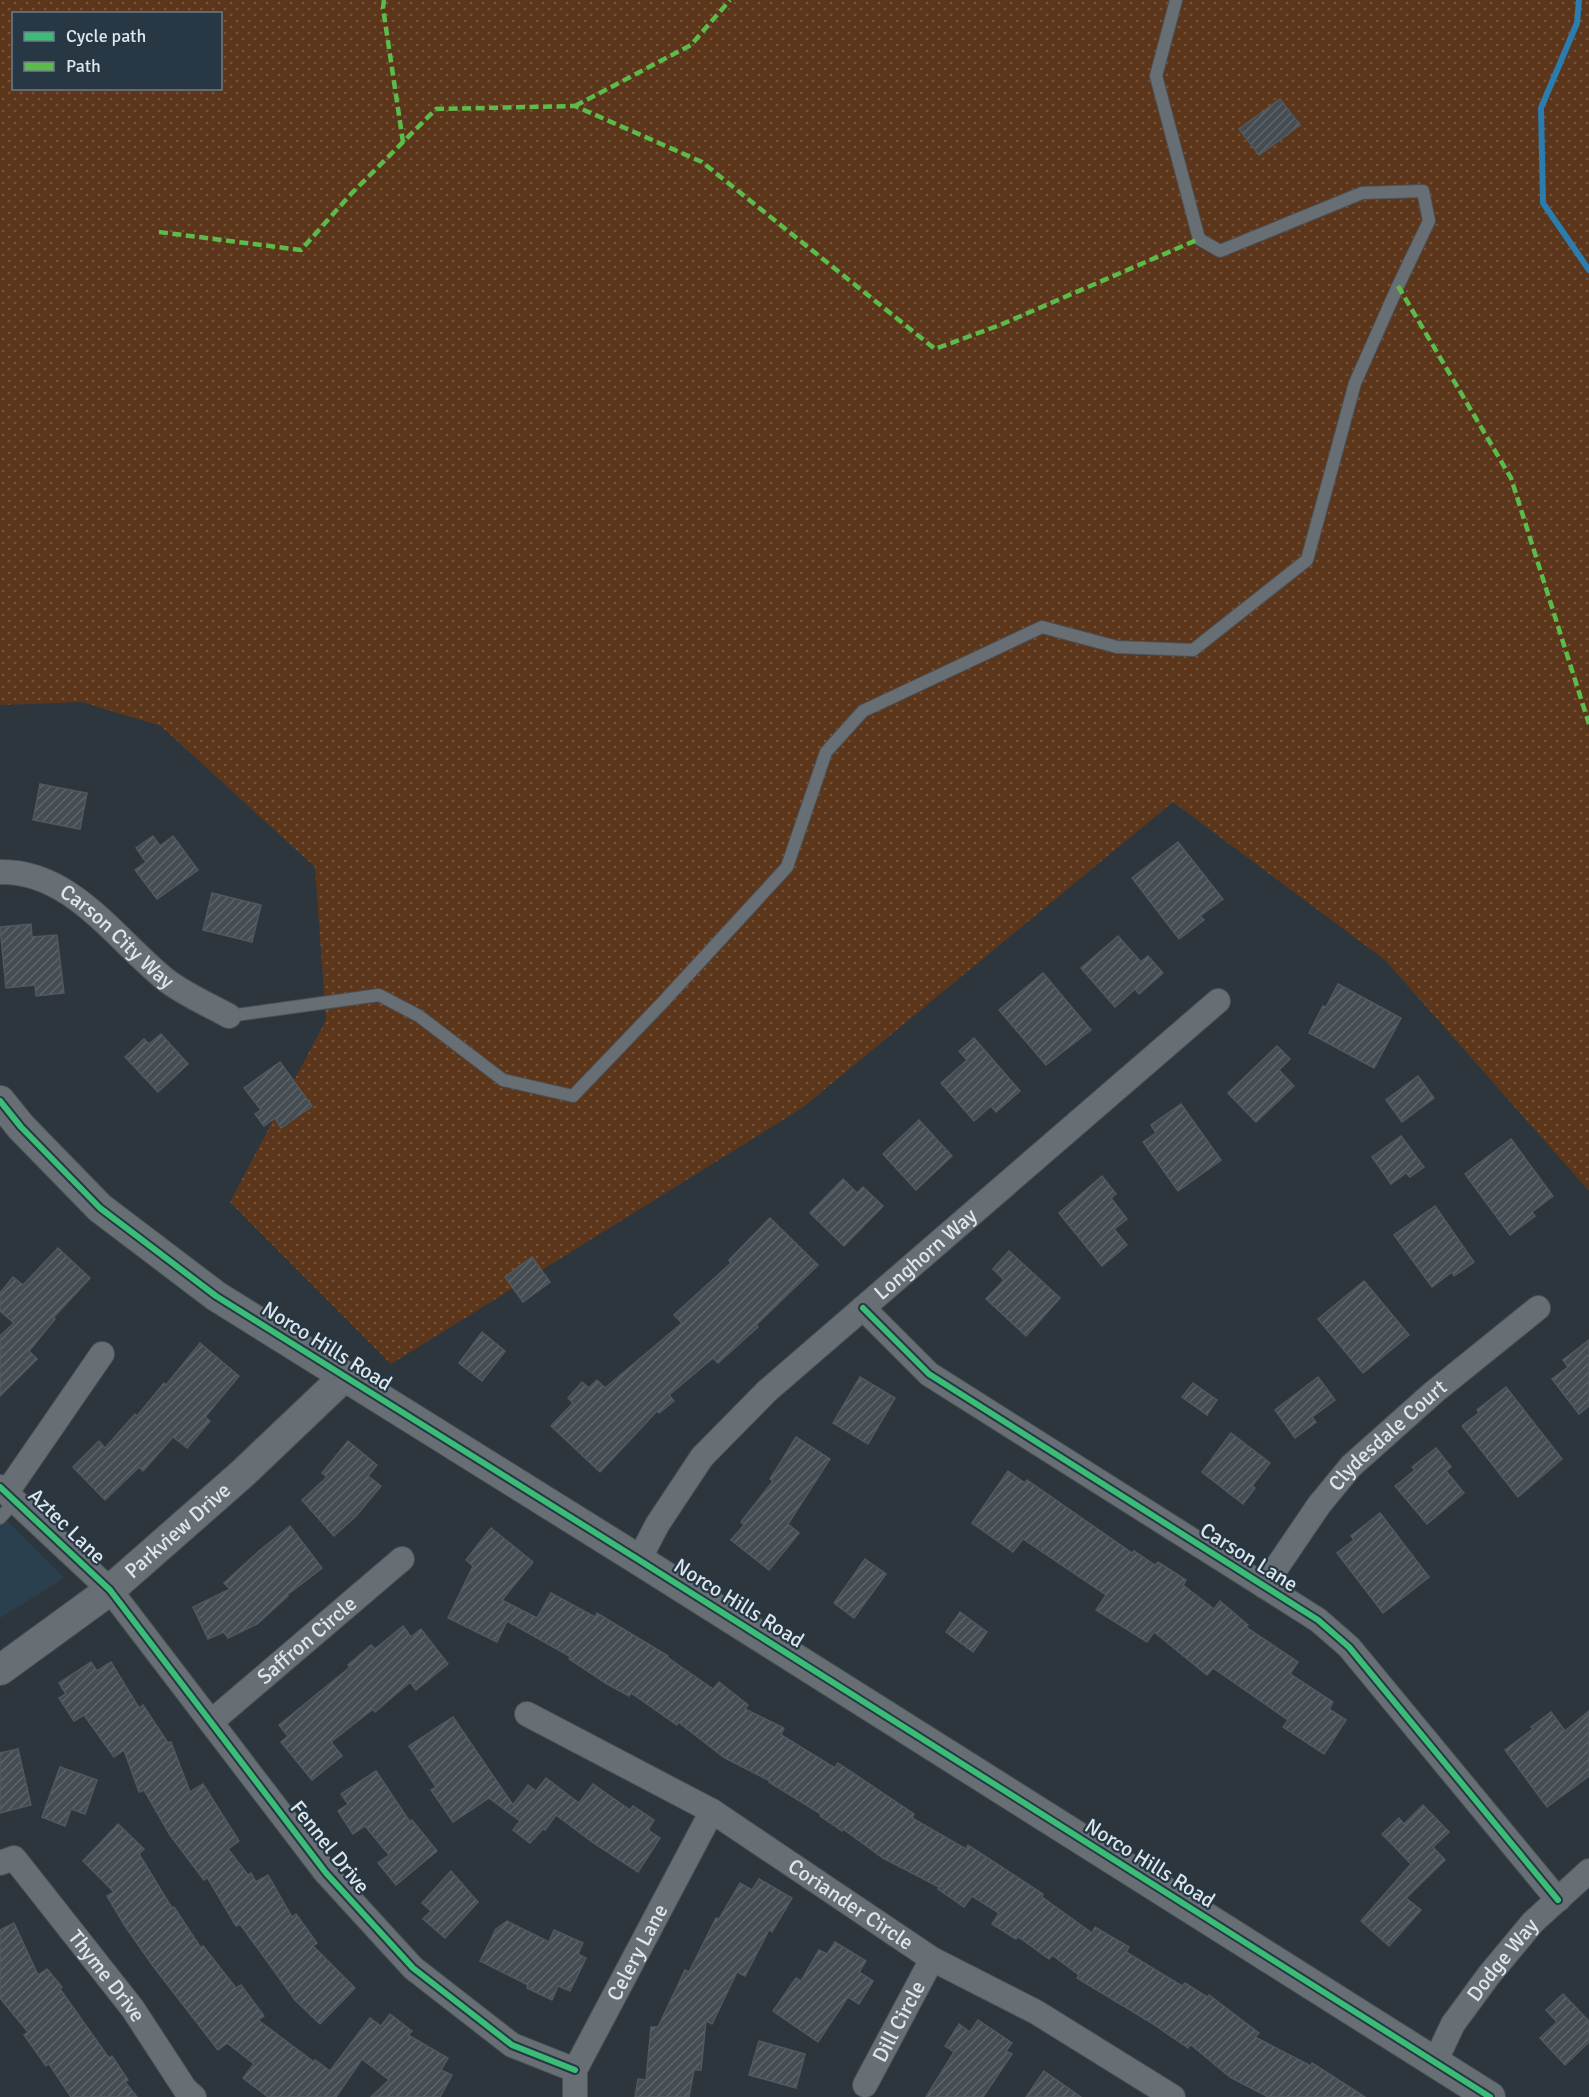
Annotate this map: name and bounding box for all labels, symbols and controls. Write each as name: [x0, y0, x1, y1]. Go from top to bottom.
legend: [12, 12, 222, 90]
text: Cycle path: [66, 25, 146, 47]
text: Path: [66, 55, 101, 77]
street label: Carson City Way: [55, 879, 179, 995]
street label: Longhorn Way: [869, 1202, 982, 1305]
street label: Norco Hills Road: [257, 1296, 397, 1396]
street label: Clydesdale Court: [1323, 1374, 1452, 1496]
street label: Parkview Drive: [119, 1477, 236, 1584]
street label: Aztec Lane: [23, 1483, 111, 1569]
street label: Carson Lane: [1195, 1517, 1303, 1597]
street label: Norco Hills Road: [669, 1553, 809, 1653]
street label: Saffron Circle: [252, 1591, 362, 1690]
street label: Fennel Drive: [285, 1795, 375, 1899]
street label: Norco Hills Road: [1080, 1813, 1220, 1913]
street label: Coriander Circle: [783, 1853, 918, 1956]
street label: Celery Lane: [601, 1900, 673, 2005]
street label: Dodge Way: [1461, 1913, 1544, 2006]
street label: Thyme Drive: [63, 1925, 151, 2027]
street label: Dill Circle: [867, 1976, 931, 2066]

